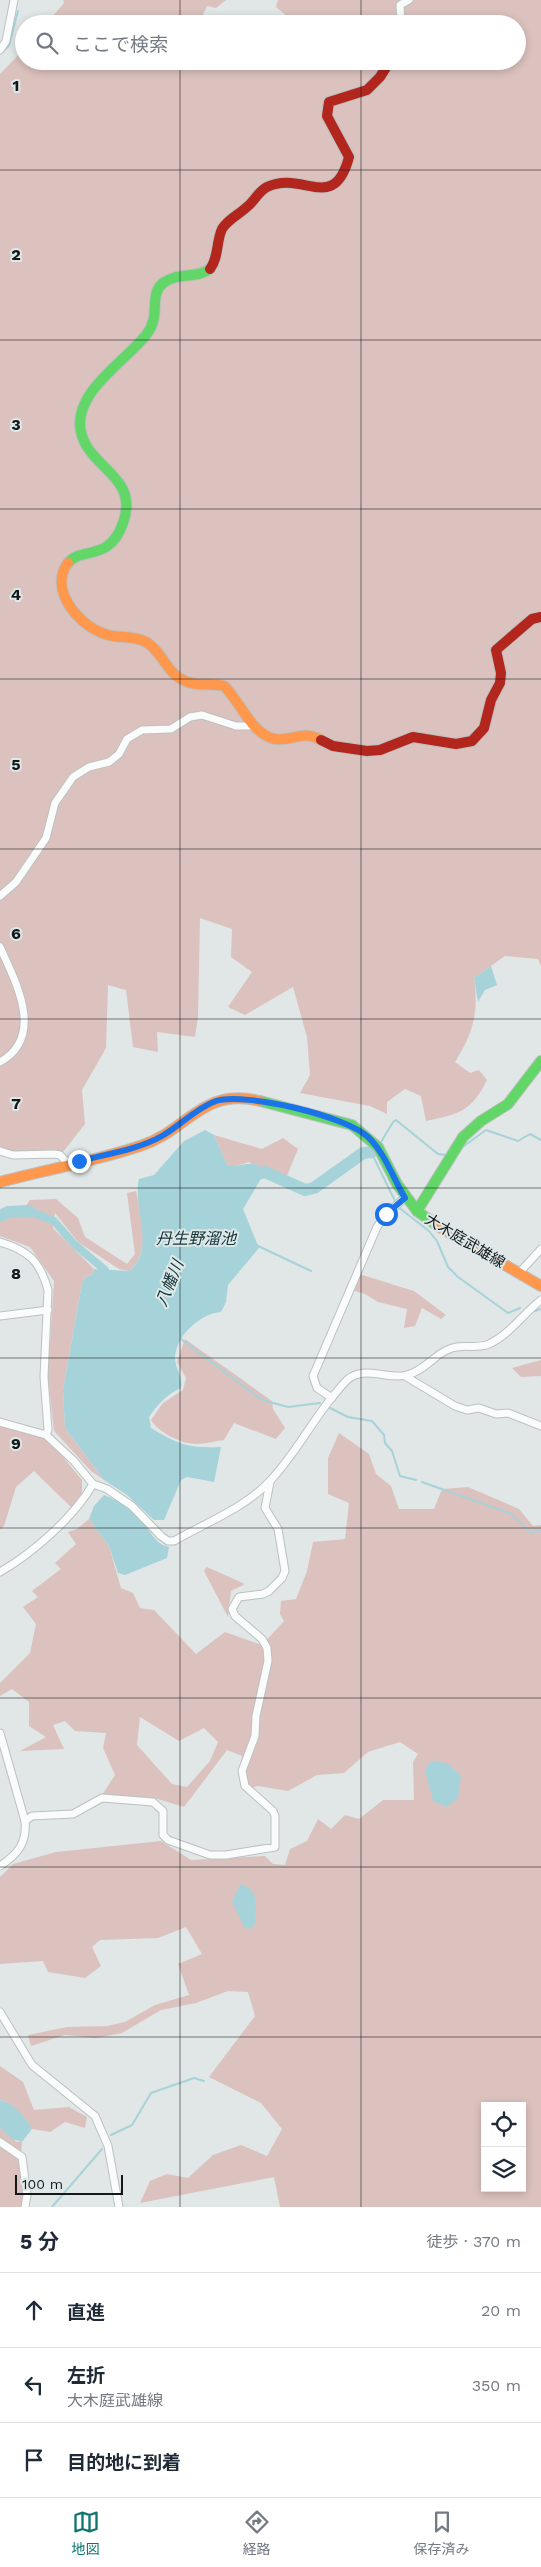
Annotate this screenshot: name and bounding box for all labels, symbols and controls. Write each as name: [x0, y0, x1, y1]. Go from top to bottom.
search box: [15, 15, 526, 70]
icon: search: [33, 29, 61, 57]
text: ここで検索: [73, 33, 168, 56]
text: 1: [13, 76, 19, 95]
text: 2: [11, 245, 21, 264]
text: 3: [11, 415, 21, 434]
text: 4: [11, 585, 21, 604]
text: 5: [11, 755, 21, 774]
text: 6: [11, 924, 21, 943]
text: 7: [11, 1094, 21, 1113]
route end: [68, 1150, 91, 1173]
route start: [375, 1203, 398, 1226]
street label: 大木庭武雄線: [422, 1210, 508, 1272]
water label: 丹生野溜池: [156, 1229, 238, 1248]
water label: 八幡川: [152, 1256, 188, 1309]
text: 8: [11, 1264, 21, 1283]
text: 9: [11, 1434, 21, 1453]
map controls: [481, 2102, 526, 2192]
button: locate: [481, 2102, 526, 2147]
button: layers: [481, 2147, 526, 2192]
scale bar: [15, 2172, 122, 2195]
text: 100 m: [22, 2176, 63, 2192]
text: 5 分: [20, 2229, 59, 2254]
text: 徒歩 · 370 m: [426, 2232, 521, 2251]
icon: ahead: [20, 2296, 48, 2324]
text: 直進: [67, 2301, 105, 2324]
text: 20 m: [481, 2301, 521, 2320]
text: 左折: [67, 2364, 105, 2387]
icon: left: [20, 2371, 48, 2399]
text: 350 m: [472, 2376, 521, 2395]
text: 大木庭武雄線: [67, 2391, 163, 2410]
icon: arrive: [20, 2446, 48, 2474]
text: 目的地に到着: [67, 2451, 181, 2474]
tab: 地図: [72, 2508, 100, 2558]
tab: 経路: [243, 2508, 271, 2558]
tab: 保存済み: [414, 2508, 470, 2558]

